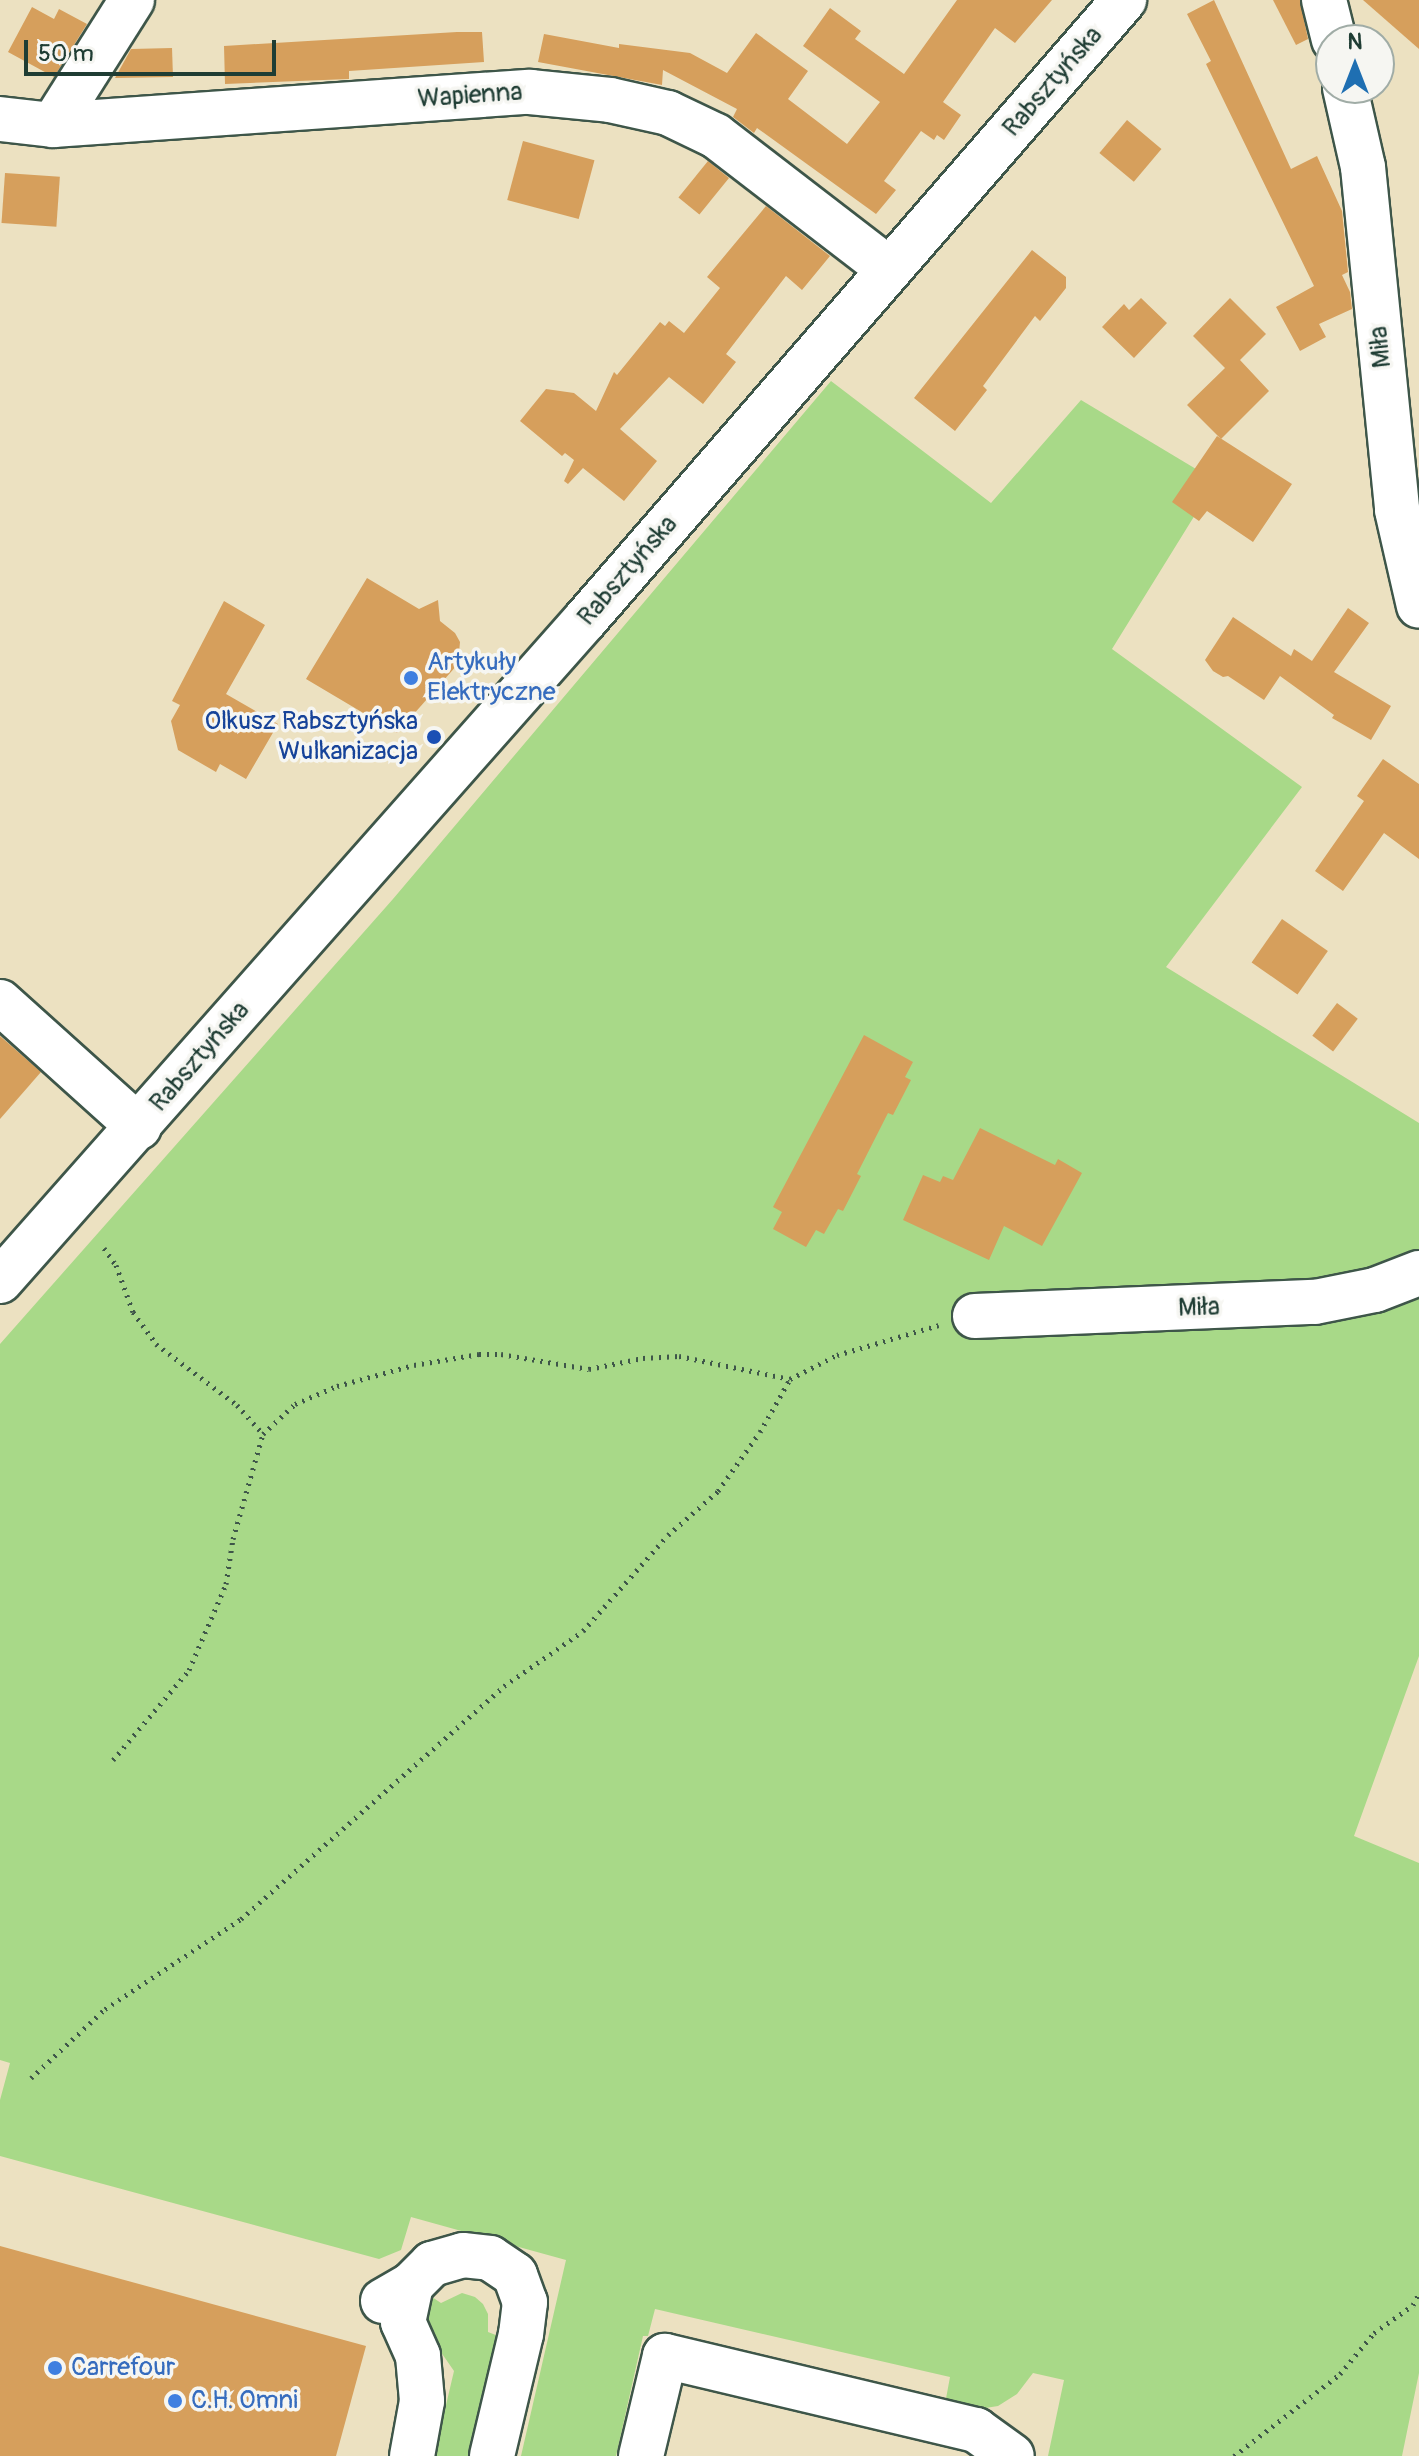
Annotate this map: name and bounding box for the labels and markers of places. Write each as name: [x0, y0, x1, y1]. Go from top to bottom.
place label: Artykuły Elektryczne: [427, 647, 556, 708]
marker: Artykuły Elektryczne: [402, 669, 420, 687]
place label: Olkusz Rabsztyńska Wulkanizacja: [204, 706, 418, 768]
marker: Olkusz Rabsztyńska Wulkanizacja: [425, 728, 443, 746]
place label: Carrefour: [71, 2352, 175, 2384]
marker: Carrefour: [46, 2359, 64, 2377]
place label: C.H. Omni: [191, 2385, 298, 2417]
marker: C.H. Omni: [166, 2392, 184, 2410]

